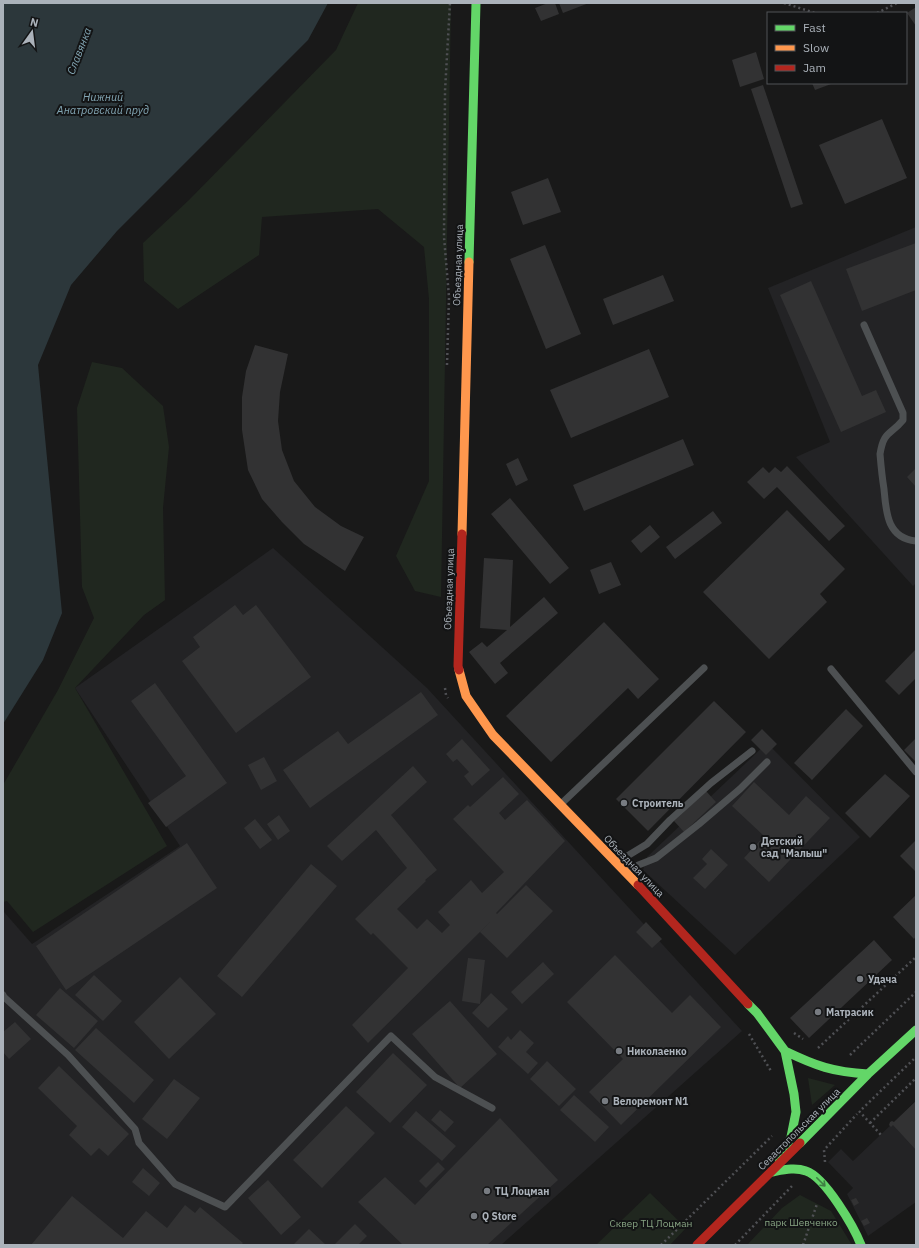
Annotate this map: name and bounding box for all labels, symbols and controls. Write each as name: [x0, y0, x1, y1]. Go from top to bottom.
north arrow: [12, 12, 52, 52]
legend: [767, 12, 907, 84]
text: N: [29, 15, 40, 30]
text: Fast: [803, 20, 826, 35]
water label: Славянка: [64, 26, 94, 76]
text: Slow: [803, 40, 829, 55]
text: Jam: [803, 60, 826, 75]
water label: Нижний Анатровский пруд: [56, 90, 149, 117]
street label: Объездная улица: [450, 223, 466, 306]
street label: Объездная улица: [441, 547, 457, 630]
place label: Строитель: [632, 797, 684, 810]
marker: Строитель: [619, 798, 629, 808]
street label: Объездная улица: [601, 832, 667, 900]
place label: Детский сад "Малыш": [761, 835, 827, 860]
marker: Детский сад "Малыш": [748, 842, 758, 852]
place label: Удача: [868, 973, 897, 986]
marker: Удача: [855, 974, 865, 984]
place label: Матрасик: [826, 1006, 874, 1019]
marker: Матрасик: [813, 1007, 823, 1017]
place label: Николаенко: [627, 1045, 687, 1058]
marker: Николаенко: [614, 1046, 624, 1056]
street label: Севастопольская улица: [755, 1085, 843, 1173]
place label: Велоремонт N1: [613, 1095, 688, 1108]
marker: Велоремонт N1: [600, 1096, 610, 1106]
one-way arrow: [816, 1177, 826, 1187]
place label: ТЦ Лоцман: [495, 1185, 549, 1198]
marker: ТЦ Лоцман: [482, 1186, 492, 1196]
place label: Q Store: [482, 1210, 517, 1223]
marker: Q Store: [469, 1211, 479, 1221]
park label: парк Шевченко: [765, 1216, 838, 1229]
park label: Сквер ТЦ Лоцман: [610, 1217, 693, 1230]

